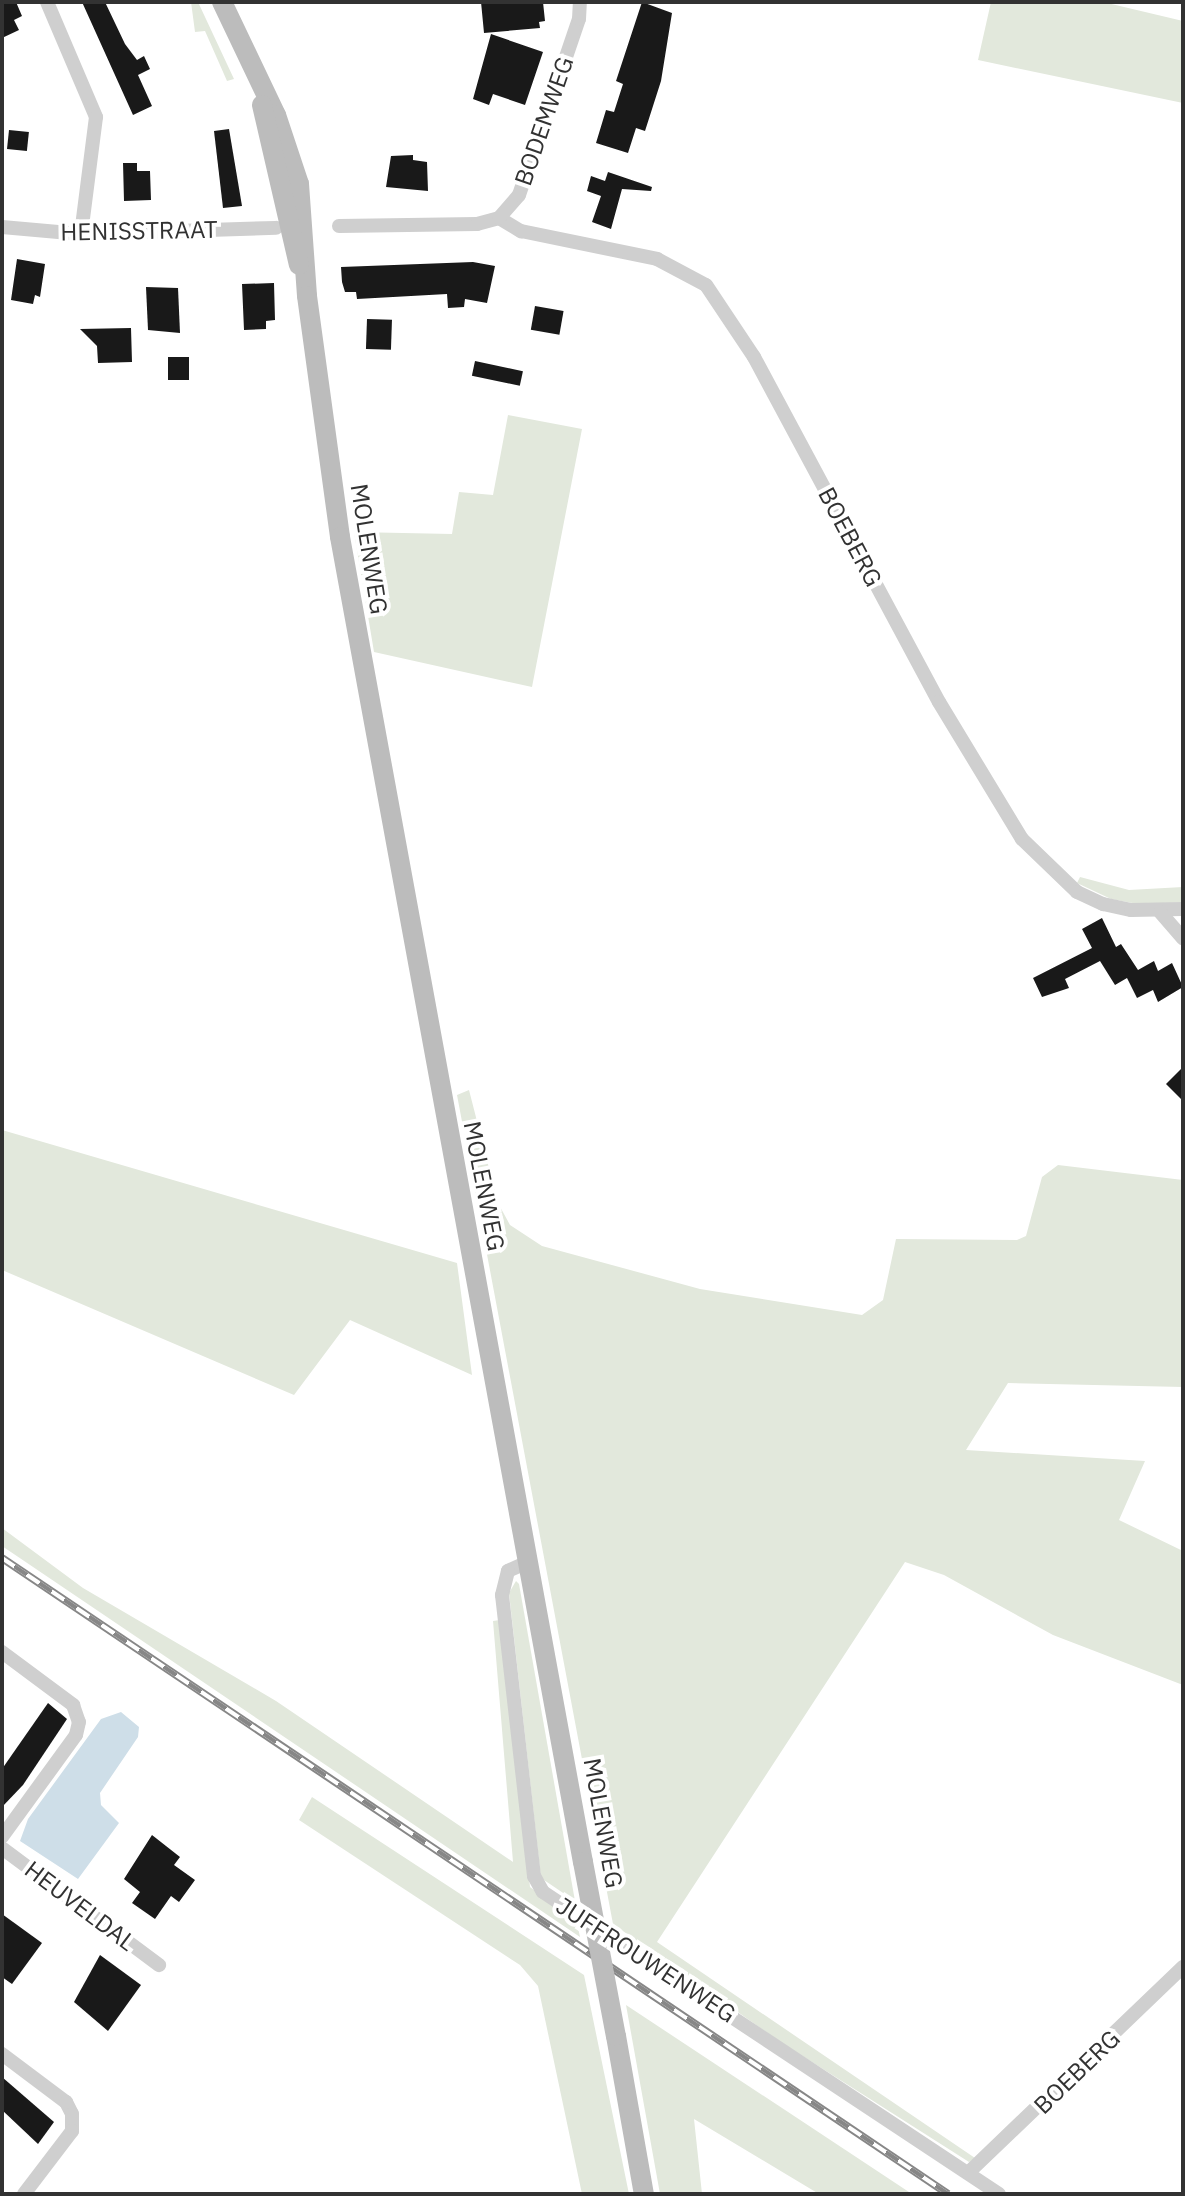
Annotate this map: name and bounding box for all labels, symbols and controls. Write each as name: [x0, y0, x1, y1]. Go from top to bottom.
street label: BODEMWEG: [509, 53, 579, 189]
street label: HENISSTRAAT: [60, 215, 218, 247]
street label: MOLENWEG: [344, 482, 394, 616]
street label: BOEBERG: [812, 483, 888, 591]
street label: MOLENWEG: [457, 1119, 511, 1253]
street label: MOLENWEG: [577, 1756, 629, 1890]
street label: HEUVELDAL: [19, 1855, 141, 1957]
street label: JUFFROUWENWEG: [551, 1891, 741, 2029]
street label: BOEBERG: [1028, 2024, 1126, 2120]

